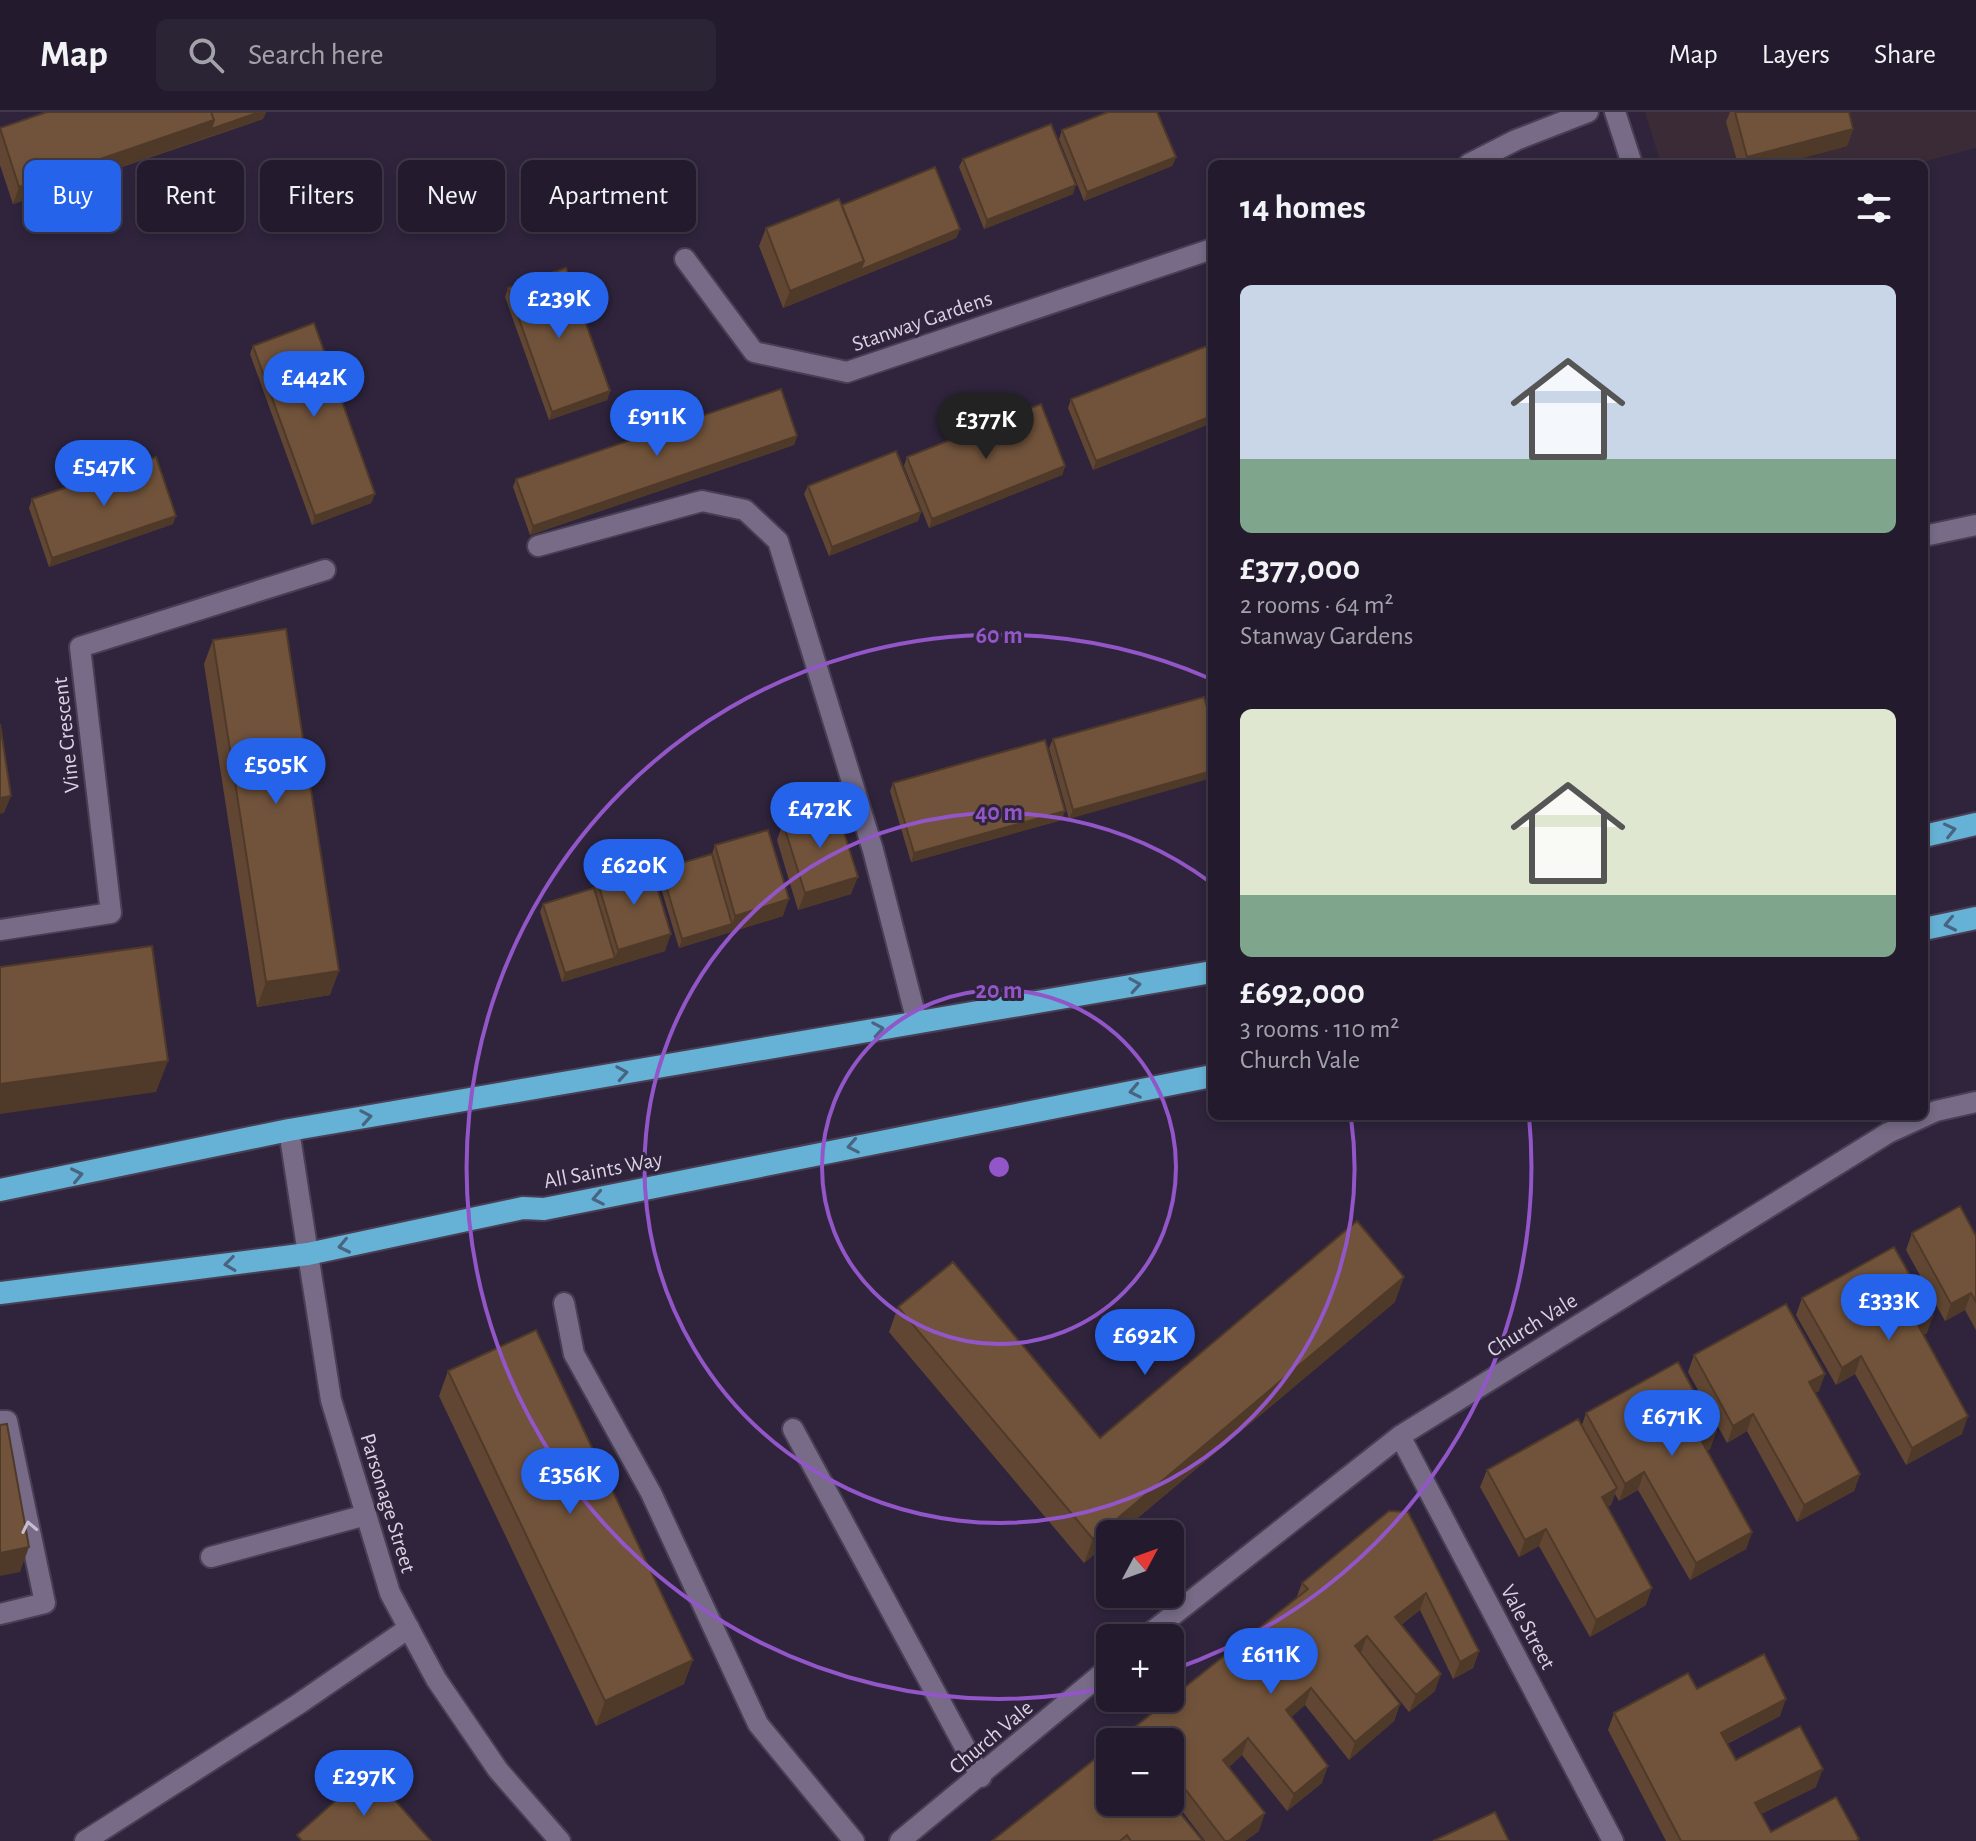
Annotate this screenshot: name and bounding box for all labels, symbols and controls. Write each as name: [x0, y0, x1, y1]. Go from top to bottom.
search box: [156, 19, 716, 91]
icon: search: [184, 33, 228, 77]
text: Map: [40, 36, 108, 74]
text: Search here: [248, 40, 384, 70]
text: Map: [1669, 41, 1718, 69]
text: Layers: [1762, 41, 1830, 69]
text: Share: [1874, 41, 1936, 69]
chip: Buy: [24, 160, 121, 232]
chip: Rent: [137, 160, 244, 232]
chip: Filters: [260, 160, 382, 232]
chip: New: [398, 160, 505, 232]
chip: Apartment: [521, 160, 696, 232]
icon: filters: [1852, 186, 1896, 230]
text: 14 homes: [1240, 191, 1366, 225]
pin: £239K: [503, 272, 615, 340]
text: £239K: [528, 285, 590, 311]
street label: Stanway Gardens: [849, 287, 995, 355]
icon: home: [1496, 337, 1640, 481]
pin: £442K: [258, 351, 370, 419]
text: £442K: [281, 364, 347, 390]
pin: £911K: [601, 390, 713, 458]
pin: £377K: [930, 393, 1042, 461]
text: £911K: [628, 403, 686, 429]
text: £377K: [956, 406, 1016, 432]
pin: £547K: [48, 440, 160, 508]
text: £547K: [73, 453, 135, 479]
text: £377,000: [1240, 552, 1360, 586]
text: 2 rooms · 64 m²: [1240, 592, 1394, 618]
text: Stanway Gardens: [1240, 623, 1413, 649]
text: 60 m: [975, 624, 1023, 648]
street label: Vine Crescent: [49, 676, 83, 794]
pin: £505K: [220, 738, 332, 806]
text: £505K: [245, 751, 307, 777]
icon: home: [1496, 761, 1640, 905]
pin: £472K: [764, 782, 876, 850]
text: £472K: [788, 795, 852, 821]
text: 40 m: [975, 801, 1023, 825]
one-way arrow: [1943, 822, 1956, 839]
pin: £620K: [578, 839, 690, 907]
text: £620K: [601, 852, 667, 878]
one-way arrow: [1944, 915, 1957, 932]
text: £692,000: [1240, 976, 1365, 1010]
one-way arrow: [1128, 977, 1141, 994]
text: 20 m: [976, 979, 1022, 1003]
text: 3 rooms · 110 m²: [1240, 1016, 1399, 1042]
one-way arrow: [872, 1021, 885, 1038]
text: Church Vale: [1240, 1047, 1360, 1073]
one-way arrow: [615, 1065, 629, 1082]
one-way arrow: [1129, 1082, 1143, 1099]
one-way arrow: [359, 1110, 373, 1127]
one-way arrow: [847, 1137, 860, 1154]
street label: All Saints Way: [542, 1148, 665, 1192]
centre of rings: [985, 1153, 1013, 1181]
one-way arrow: [69, 1167, 83, 1184]
one-way arrow: [592, 1188, 605, 1205]
one-way arrow: [337, 1237, 351, 1254]
one-way arrow: [223, 1255, 237, 1272]
pin: £333K: [1833, 1274, 1945, 1342]
text: £333K: [1859, 1287, 1919, 1313]
street label: Church Vale: [1483, 1289, 1581, 1361]
pin: £692K: [1089, 1309, 1201, 1377]
text: £692K: [1113, 1322, 1177, 1348]
pin: £671K: [1616, 1390, 1728, 1458]
text: £671K: [1642, 1403, 1702, 1429]
street label: Parsonage Street: [356, 1431, 420, 1575]
pin: £356K: [514, 1448, 626, 1516]
text: £356K: [539, 1461, 601, 1487]
one-way arrow: [21, 1520, 38, 1534]
north arrow: [1096, 1520, 1184, 1608]
map controls: [1096, 1520, 1184, 1816]
street label: Vale Street: [1497, 1581, 1559, 1673]
button: +: [1096, 1624, 1184, 1712]
pin: £611K: [1215, 1628, 1327, 1696]
text: £611K: [1242, 1641, 1300, 1667]
street label: Church Vale: [945, 1696, 1037, 1778]
button: −: [1096, 1728, 1184, 1816]
pin: £297K: [308, 1750, 420, 1818]
text: £297K: [333, 1763, 395, 1789]

